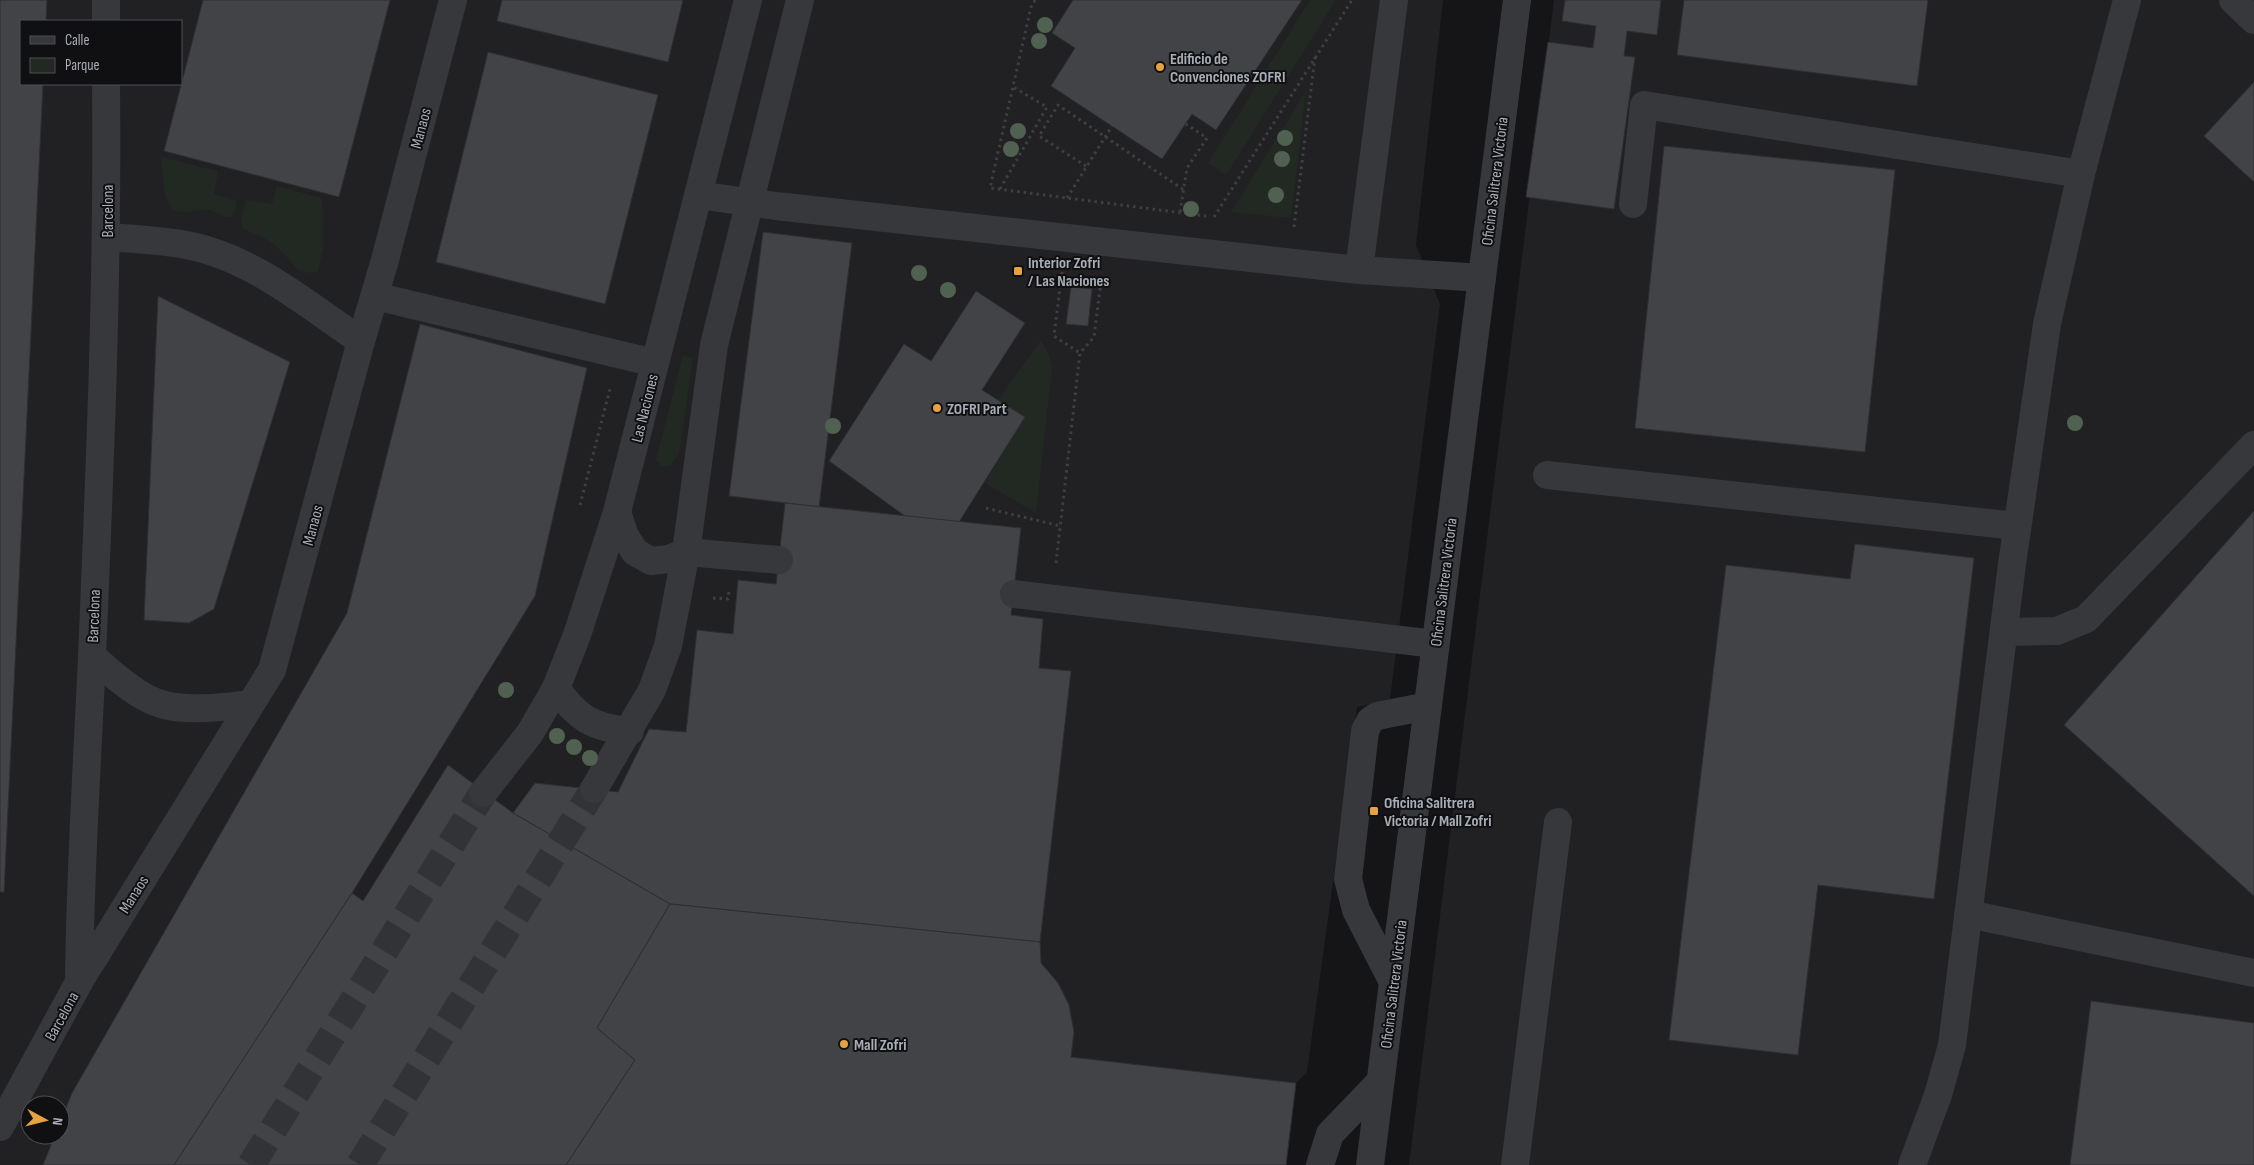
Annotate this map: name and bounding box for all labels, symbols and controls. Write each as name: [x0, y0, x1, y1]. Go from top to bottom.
legend: [20, 20, 182, 85]
text: Calle: [65, 31, 89, 50]
place label: Edificio de Convenciones ZOFRI: [1170, 50, 1286, 87]
text: Parque: [65, 56, 100, 75]
marker: Edificio de Convenciones ZOFRI: [1154, 61, 1166, 73]
street label: Manaos: [407, 106, 436, 151]
street label: Oficina Salitrera Victoria: [1478, 116, 1513, 247]
street label: Barcelona: [99, 184, 118, 238]
place label: Interior Zofri / Las Naciones: [1028, 254, 1109, 291]
marker: Interior Zofri / Las Naciones: [1012, 265, 1024, 277]
street label: Las Naciones: [628, 372, 663, 444]
place label: ZOFRI Part: [947, 400, 1007, 419]
marker: ZOFRI Part: [931, 402, 943, 414]
street label: Manaos: [299, 503, 328, 548]
street label: Oficina Salitrera Victoria: [1427, 517, 1462, 648]
street label: Barcelona: [84, 589, 105, 643]
place label: Oficina Salitrera Victoria / Mall Zofri: [1384, 794, 1492, 831]
marker: Oficina Salitrera Victoria / Mall Zofri: [1368, 805, 1380, 817]
street label: Manaos: [115, 872, 153, 917]
street label: Oficina Salitrera Victoria: [1377, 919, 1412, 1050]
street label: Barcelona: [41, 989, 83, 1045]
place label: Mall Zofri: [854, 1036, 907, 1055]
marker: Mall Zofri: [838, 1038, 850, 1050]
north arrow: [20, 1095, 70, 1145]
text: N: [49, 1117, 66, 1126]

